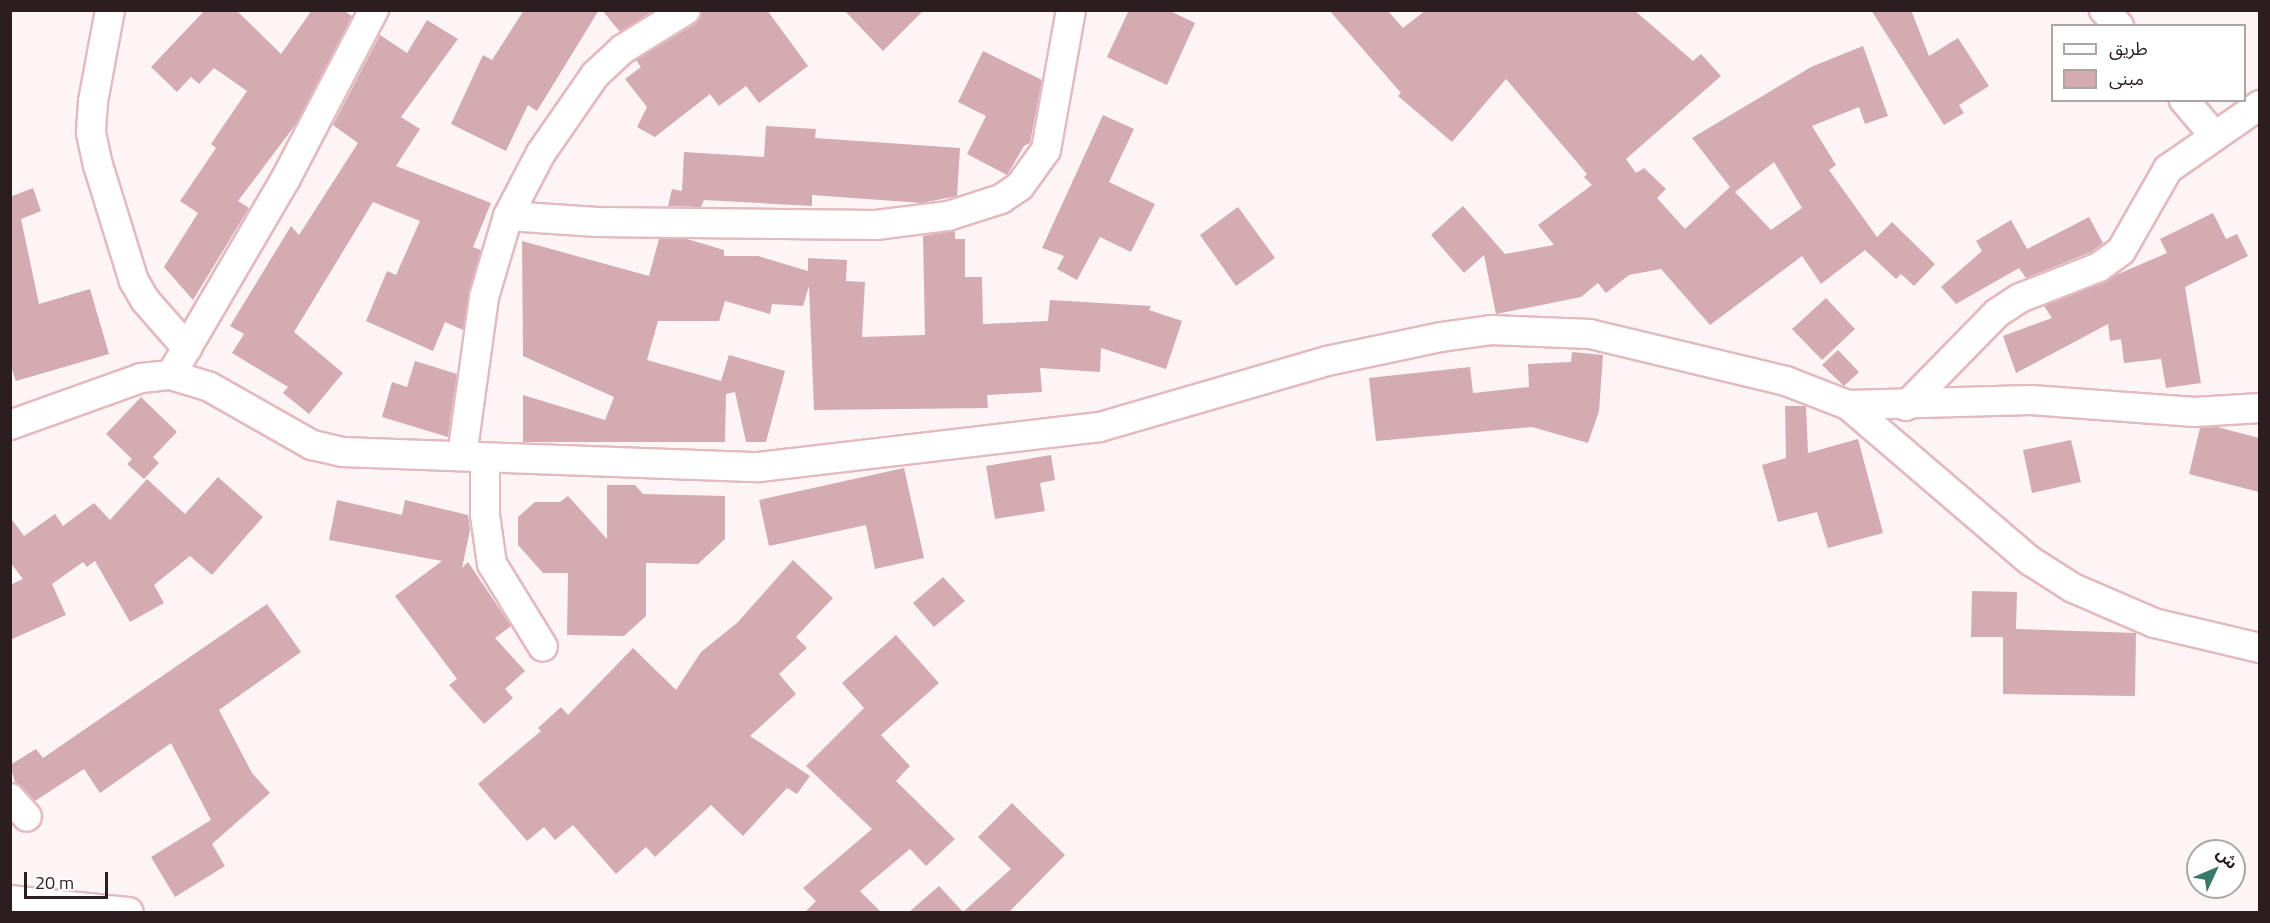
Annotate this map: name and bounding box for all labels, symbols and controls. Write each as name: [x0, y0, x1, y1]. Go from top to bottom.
legend: [2051, 24, 2246, 102]
text: طريق: [2109, 35, 2148, 62]
text: مبنى: [2109, 65, 2144, 92]
north arrow: [2186, 839, 2246, 899]
text: ش: [2211, 842, 2244, 874]
scale bar: [27, 860, 111, 898]
text: 20 m: [35, 869, 74, 896]

